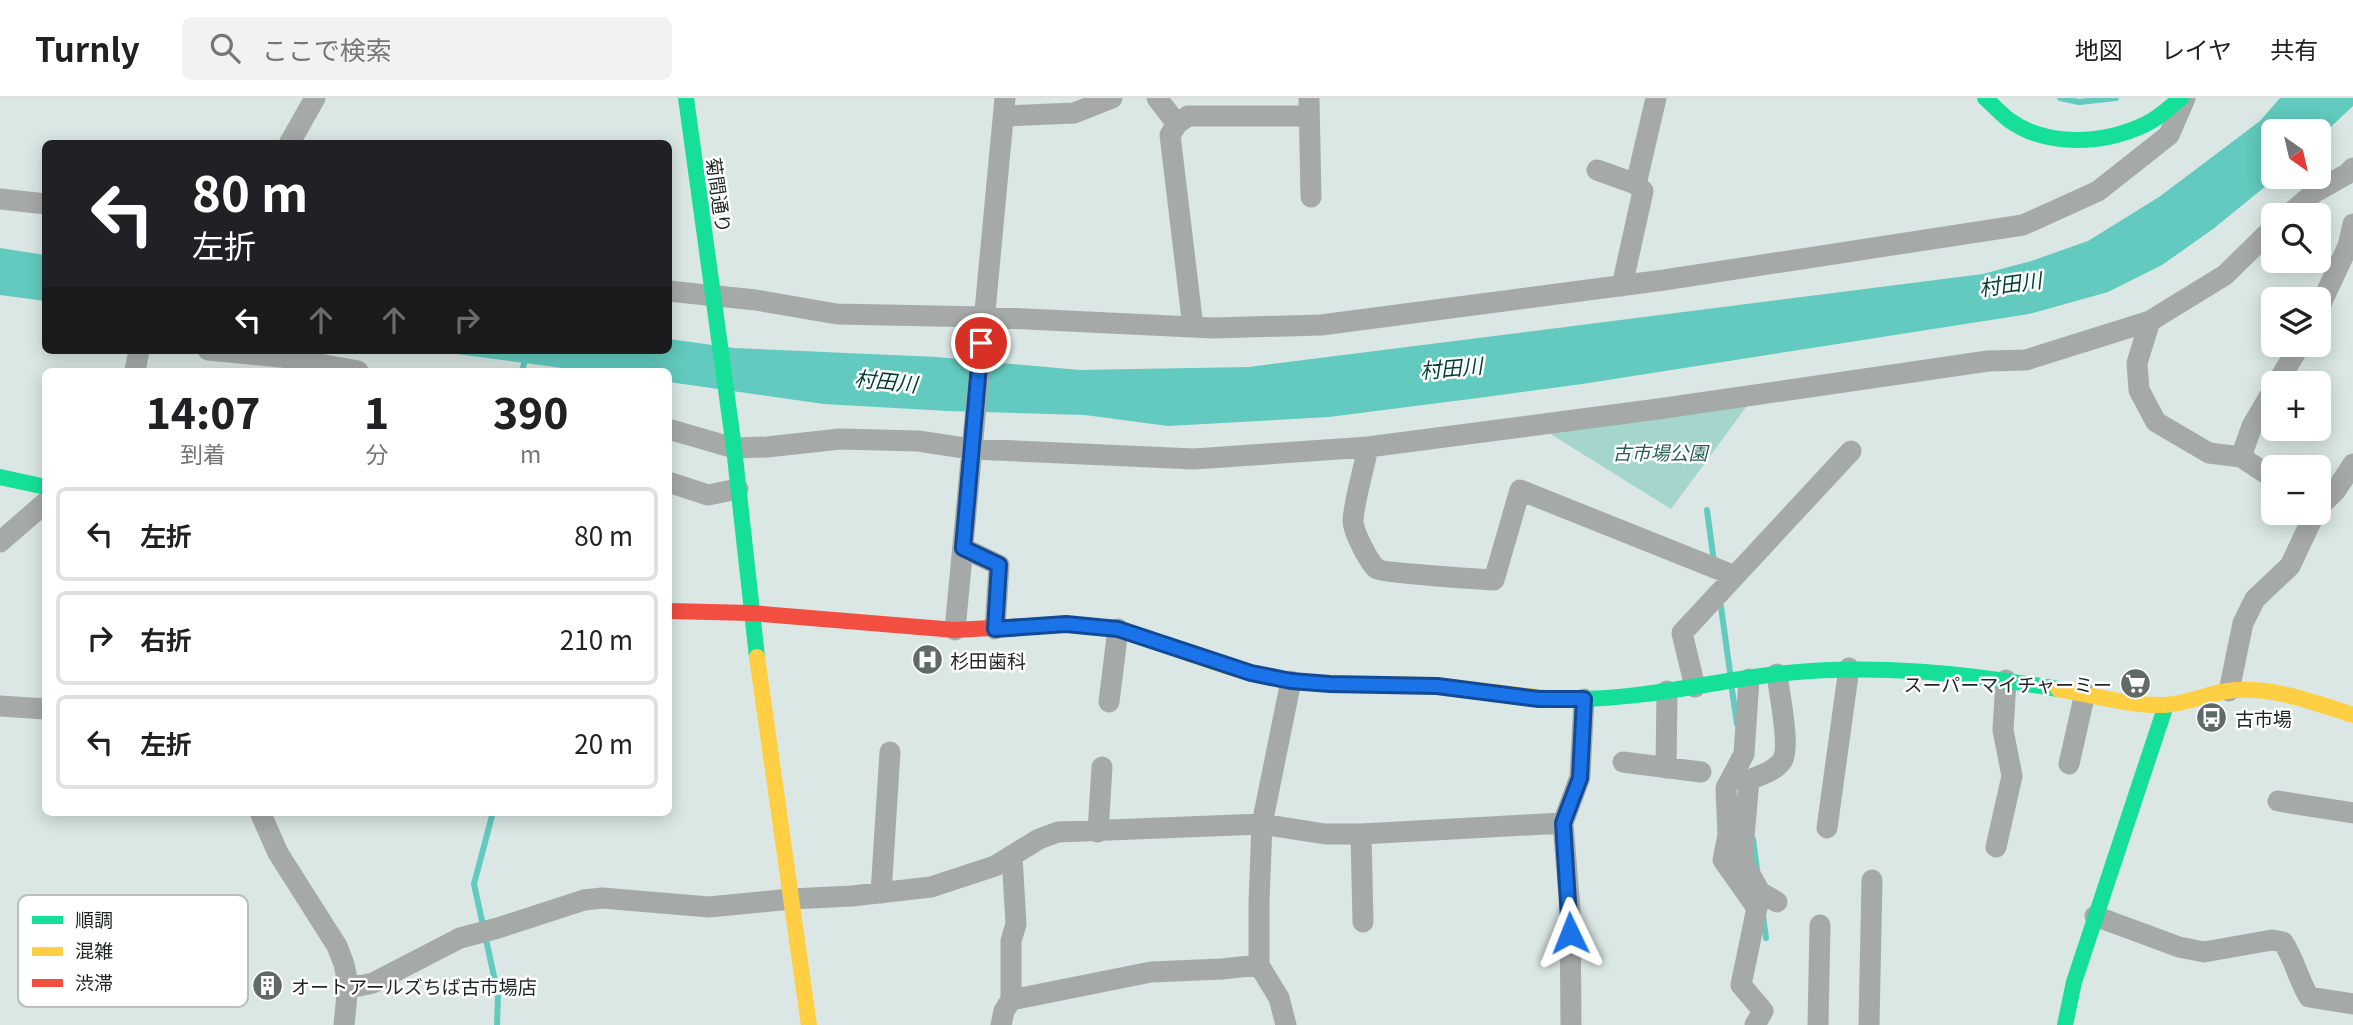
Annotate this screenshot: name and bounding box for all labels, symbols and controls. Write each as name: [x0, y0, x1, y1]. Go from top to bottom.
search box: [182, 17, 672, 80]
text: Turnly: [35, 24, 140, 72]
icon: search: [206, 29, 244, 67]
text: ここで検索: [262, 30, 392, 67]
text: 地図: [2075, 31, 2123, 66]
text: レイヤ: [2161, 31, 2232, 66]
text: 共有: [2270, 31, 2318, 66]
north arrow: [2261, 119, 2331, 189]
map controls: [2261, 119, 2331, 525]
text: 80 m: [192, 155, 308, 226]
street label: 菊間通り: [701, 155, 739, 235]
icon: left: [77, 168, 168, 259]
button: search: [2261, 203, 2331, 273]
text: 左折: [192, 221, 256, 267]
water label: 村田川: [1977, 263, 2045, 302]
button: layers: [2261, 287, 2331, 357]
icon: left: [229, 301, 267, 339]
icon: ahead: [302, 301, 340, 339]
icon: ahead: [375, 301, 413, 339]
icon: right: [448, 301, 486, 339]
pin: [951, 313, 1011, 373]
icon: arrive: [962, 324, 1000, 362]
water label: 村田川: [1418, 349, 1486, 385]
water label: 村田川: [853, 362, 921, 398]
button: +: [2261, 371, 2331, 441]
text: 14:07: [146, 380, 260, 441]
text: 1: [364, 380, 389, 441]
text: 390: [493, 380, 568, 441]
text: 到着: [180, 436, 226, 470]
text: 分: [365, 436, 388, 470]
text: m: [520, 436, 541, 470]
park label: 古市場公園: [1612, 438, 1710, 465]
button: −: [2261, 455, 2331, 525]
icon: left: [81, 515, 119, 553]
text: 左折: [140, 516, 192, 553]
text: 80 m: [574, 516, 633, 553]
icon: right: [81, 619, 119, 657]
text: 右折: [140, 620, 192, 657]
text: 210 m: [560, 620, 633, 657]
hospital icon: 杉田歯科: [910, 642, 944, 676]
place label: 杉田歯科: [950, 646, 1026, 673]
supermarket icon: スーパーマイチャーミー: [2118, 666, 2152, 700]
place label: スーパーマイチャーミー: [1903, 670, 2112, 697]
bus stop icon: 古市場: [2195, 700, 2229, 734]
place label: 古市場: [2235, 704, 2292, 731]
icon: left: [81, 723, 119, 761]
text: 左折: [140, 724, 192, 761]
text: 20 m: [574, 724, 633, 761]
legend: [18, 895, 248, 1007]
position arrow: [1533, 896, 1607, 970]
text: 順調: [75, 905, 113, 932]
text: 混雑: [75, 936, 113, 963]
text: 渋滞: [75, 968, 113, 995]
building icon: オートアールズちば古市場店: [251, 968, 285, 1002]
place label: オートアールズちば古市場店: [291, 972, 537, 999]

